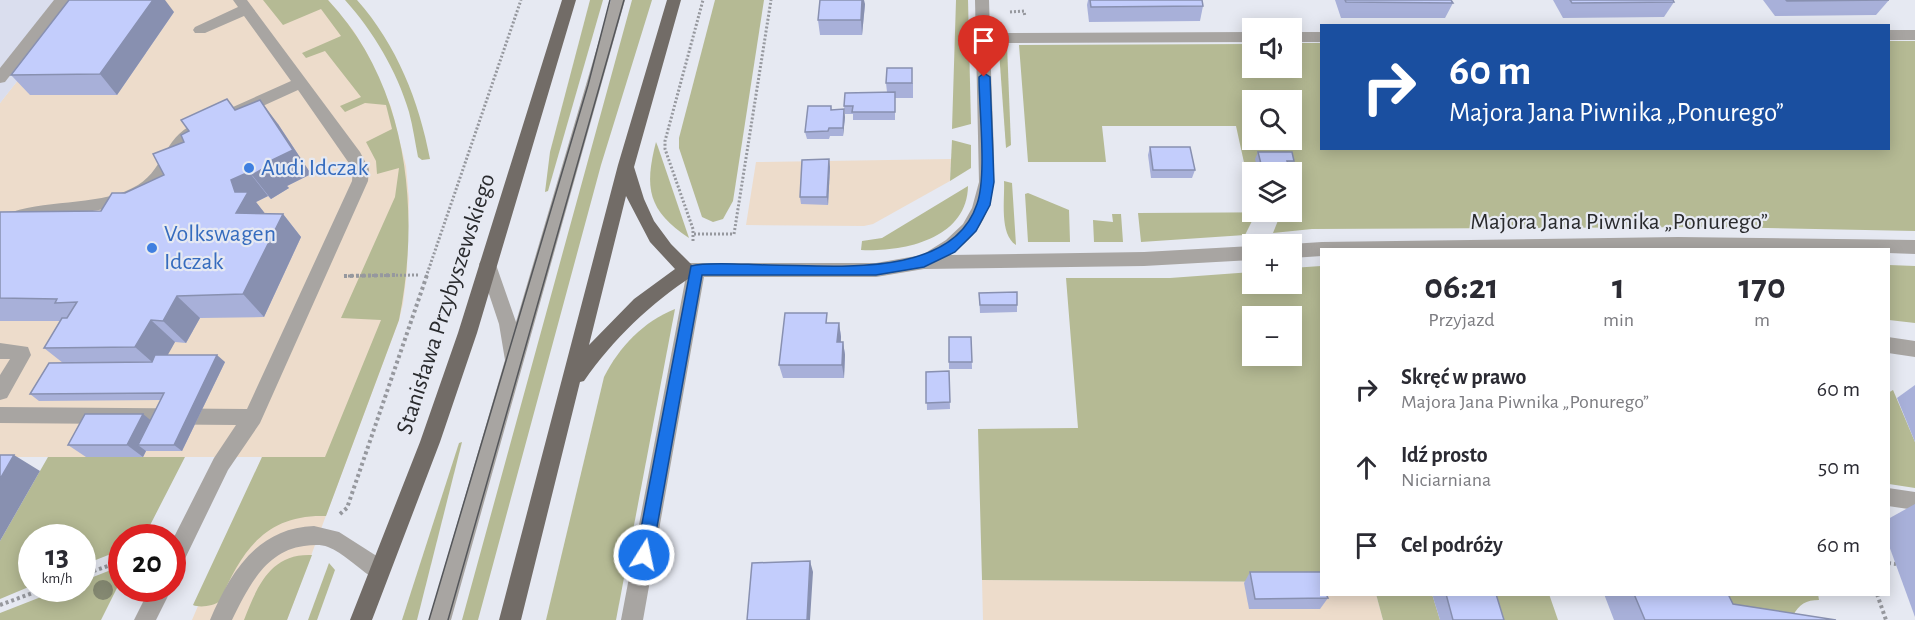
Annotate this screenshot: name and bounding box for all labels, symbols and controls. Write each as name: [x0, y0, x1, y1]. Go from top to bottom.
pin: [958, 15, 1009, 77]
map controls: [1242, 18, 1302, 366]
button: sound: [1242, 18, 1302, 78]
icon: arrive: [967, 24, 1000, 57]
icon: right: [1350, 48, 1428, 126]
text: 60 m: [1449, 50, 1531, 92]
button: search: [1242, 90, 1302, 150]
text: Majora Jana Piwnika „Ponurego”: [1449, 99, 1784, 126]
place label: Audi Idczak: [261, 156, 368, 180]
marker: Audi Idczak: [242, 161, 256, 175]
button: layers: [1242, 162, 1302, 222]
street label: Stanisława Przybyszewskiego: [392, 171, 500, 437]
street label: Majora Jana Piwnika „Ponurego”: [1470, 210, 1768, 234]
place label: Volkswagen Idczak: [164, 222, 276, 274]
button: +: [1242, 234, 1302, 294]
marker: Volkswagen Idczak: [145, 241, 159, 255]
text: 06:21: [1424, 269, 1499, 305]
text: 1: [1612, 269, 1625, 305]
text: 170: [1738, 269, 1786, 305]
button: −: [1242, 306, 1302, 366]
text: Przyjazd: [1428, 310, 1495, 330]
text: min: [1603, 310, 1634, 330]
text: m: [1754, 310, 1770, 330]
text: Skręć w prawo: [1401, 366, 1526, 388]
icon: right: [1350, 373, 1383, 406]
text: 60 m: [1817, 378, 1860, 400]
text: Majora Jana Piwnika „Ponurego”: [1401, 392, 1649, 412]
text: Idź prosto: [1401, 444, 1488, 466]
icon: ahead: [1350, 451, 1383, 484]
text: 50 m: [1818, 456, 1860, 478]
text: Niciarniana: [1401, 470, 1491, 490]
position arrow: [612, 523, 676, 587]
speed limit sign: 20: [108, 524, 186, 602]
icon: arrive: [1350, 529, 1383, 562]
text: Cel podróży: [1401, 534, 1503, 556]
text: 60 m: [1817, 534, 1860, 556]
text: 13: [45, 541, 69, 571]
text: km/h: [42, 571, 72, 586]

